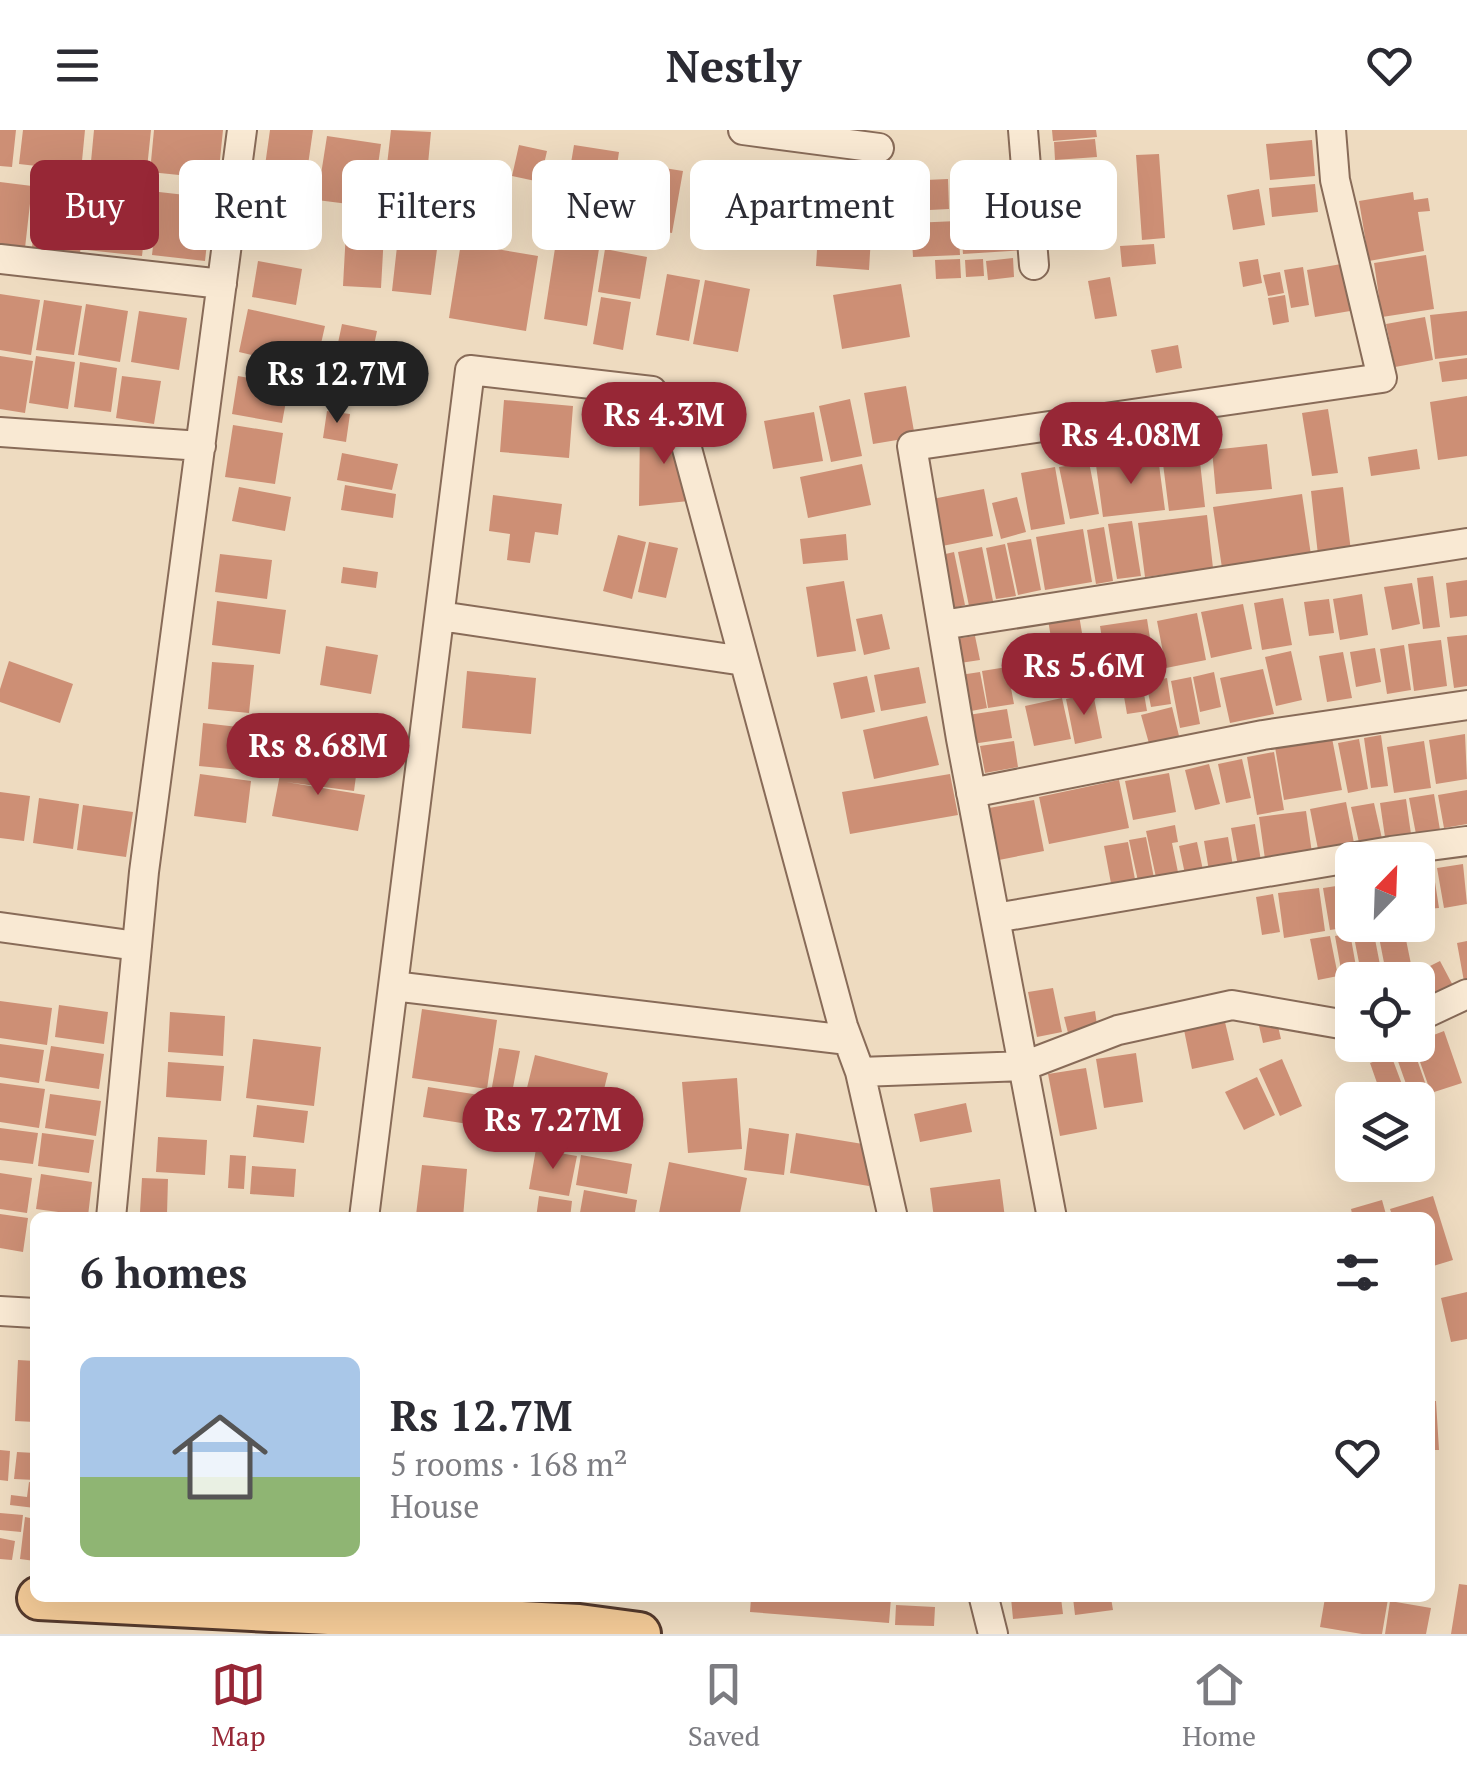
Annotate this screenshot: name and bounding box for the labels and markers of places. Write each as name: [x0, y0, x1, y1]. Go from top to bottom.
pin: Rs 12.7M: [234, 341, 440, 426]
pin: Rs 4.3M: [572, 382, 756, 467]
pin: Rs 4.08M: [1028, 402, 1234, 487]
pin: Rs 5.6M: [992, 633, 1176, 718]
pin: Rs 8.68M: [215, 713, 421, 798]
pin: Rs 7.27M: [450, 1087, 656, 1172]

